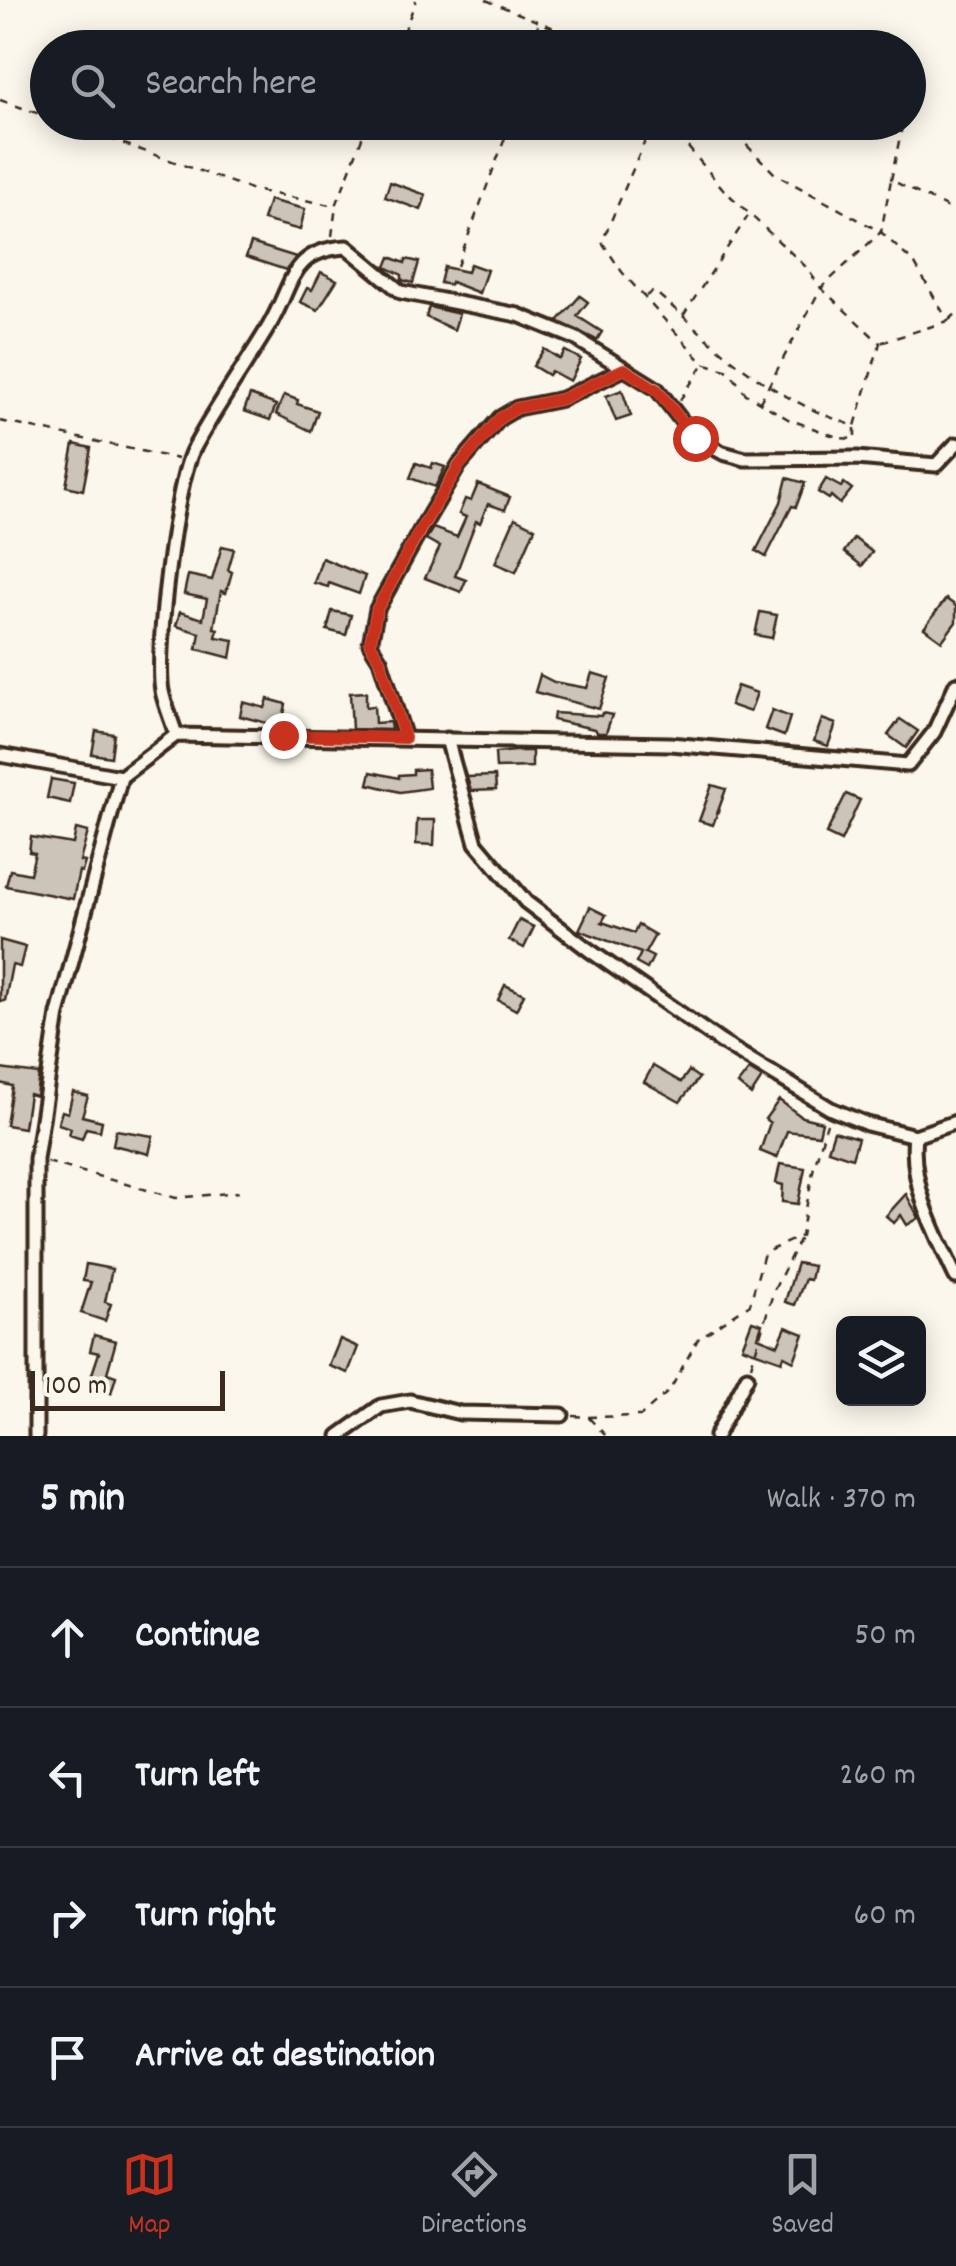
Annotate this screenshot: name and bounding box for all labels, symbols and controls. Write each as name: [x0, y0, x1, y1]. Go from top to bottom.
search box: [30, 30, 926, 140]
icon: search: [65, 58, 120, 113]
text: Search here: [145, 58, 317, 113]
route start: [673, 416, 719, 462]
route end: [261, 713, 307, 759]
map controls: [836, 1316, 926, 1406]
button: layers: [836, 1316, 926, 1406]
scale bar: [30, 1366, 225, 1410]
text: 100 m: [45, 1368, 107, 1408]
text: 5 min: [40, 1471, 125, 1531]
text: Walk · 370 m: [767, 1478, 916, 1524]
icon: ahead: [40, 1610, 95, 1665]
text: Continue: [135, 1610, 260, 1665]
text: 50 m: [854, 1614, 916, 1660]
icon: left: [40, 1750, 95, 1805]
text: Turn left: [135, 1750, 260, 1805]
text: 260 m: [840, 1754, 916, 1800]
icon: right: [40, 1890, 95, 1945]
text: Turn right: [135, 1890, 276, 1945]
text: 60 m: [854, 1894, 916, 1940]
icon: arrive: [40, 2030, 95, 2085]
text: Arrive at destination: [135, 2030, 435, 2085]
tab: Map: [122, 2147, 177, 2247]
tab: Directions: [421, 2147, 527, 2247]
tab: Saved: [771, 2147, 834, 2247]

